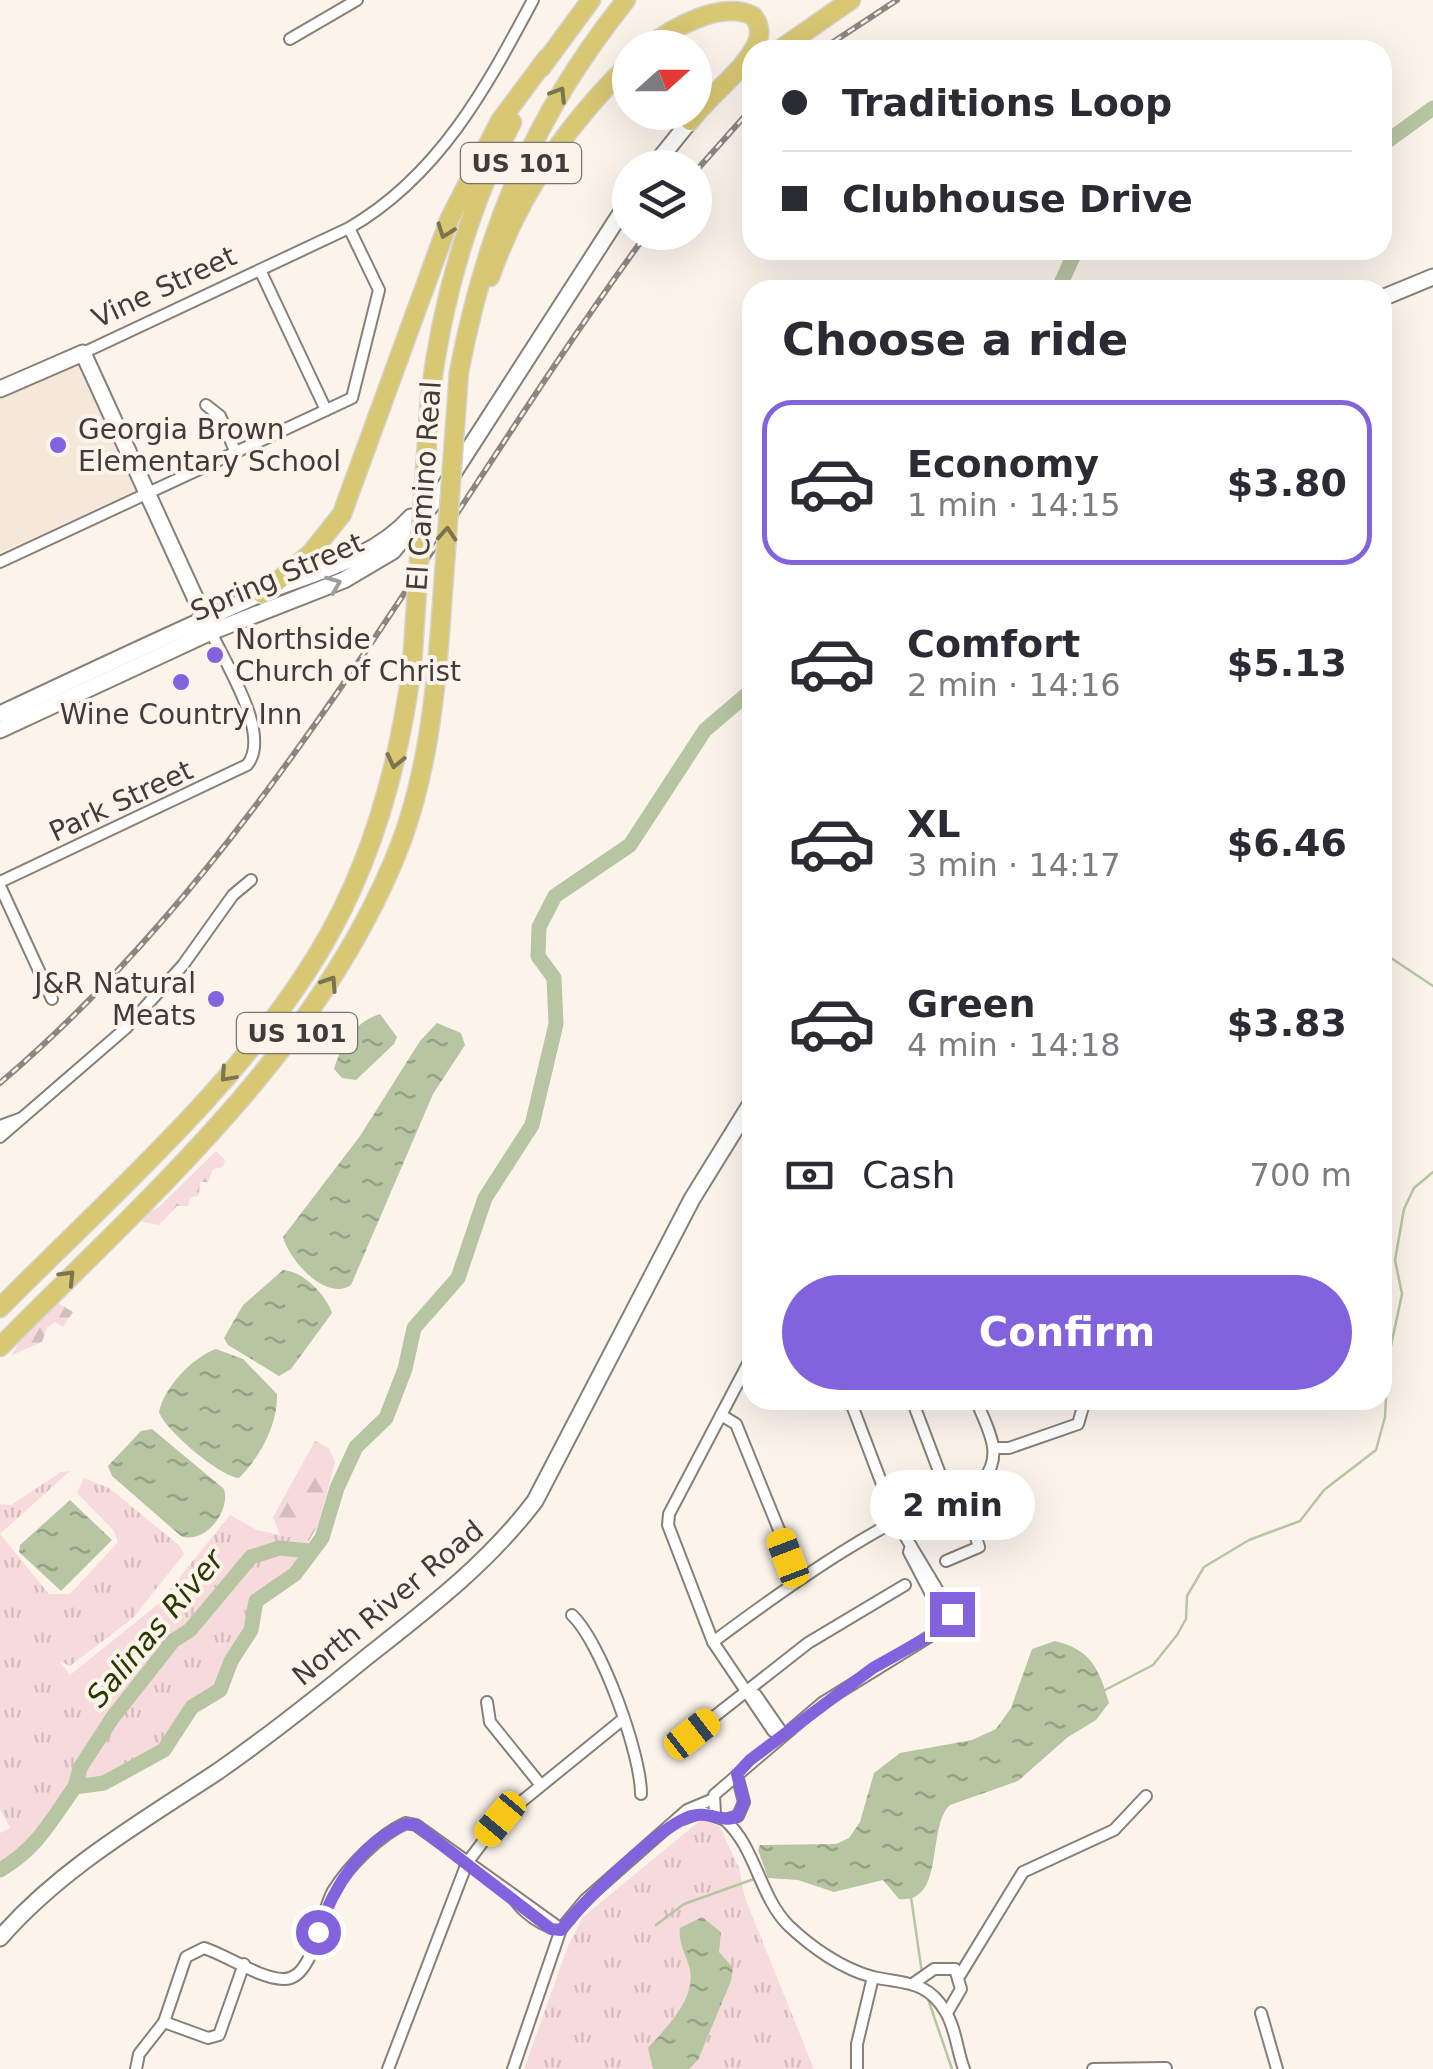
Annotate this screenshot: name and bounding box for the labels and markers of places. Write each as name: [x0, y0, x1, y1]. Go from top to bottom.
place label: Georgia Brown Elementary School: [78, 413, 341, 478]
marker: Georgia Brown Elementary School: [47, 434, 69, 456]
place label: Northside Church of Christ: [235, 623, 461, 688]
marker: Northside Church of Christ: [204, 644, 226, 666]
marker: Wine Country Inn: [170, 671, 192, 693]
place label: Wine Country Inn: [60, 698, 302, 731]
place label: J&R Natural Meats: [32, 967, 196, 1032]
marker: J&R Natural Meats: [205, 988, 227, 1010]

